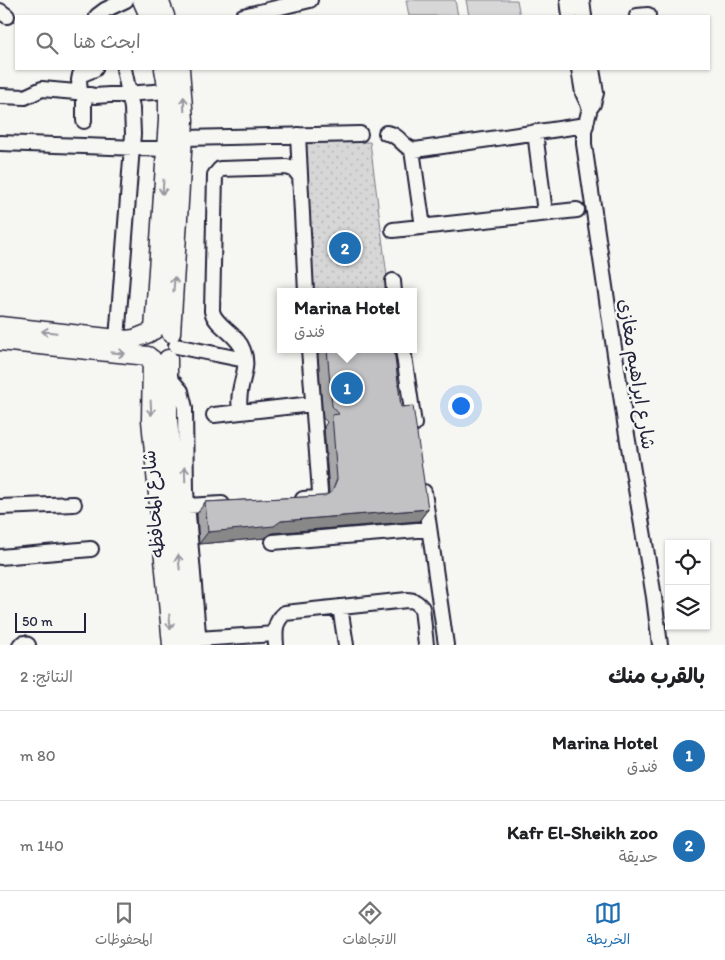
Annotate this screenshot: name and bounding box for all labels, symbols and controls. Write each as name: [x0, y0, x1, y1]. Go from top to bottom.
search box: [15, 15, 710, 70]
icon: search: [33, 29, 61, 57]
text: ابحث هنا: [73, 30, 141, 53]
one-way arrow: [179, 97, 189, 113]
one-way arrow: [159, 179, 168, 195]
pin: 2: [329, 229, 361, 267]
one-way arrow: [169, 276, 178, 292]
popup: [277, 288, 417, 353]
text: Marina Hotel: [294, 296, 400, 319]
street label: شارع ابراهيم مغازى: [611, 297, 660, 452]
text: فندق: [294, 322, 325, 341]
one-way arrow: [42, 327, 58, 337]
one-way arrow: [110, 349, 126, 358]
pin: 1: [331, 369, 363, 407]
your location: [448, 393, 474, 419]
one-way arrow: [146, 400, 155, 416]
street label: شارع المحافظه: [137, 449, 171, 559]
one-way arrow: [181, 467, 190, 483]
map controls: [665, 540, 710, 630]
button: locate: [665, 540, 710, 585]
one-way arrow: [174, 554, 184, 570]
button: layers: [665, 585, 710, 630]
scale bar: [15, 610, 86, 633]
text: 50 m: [22, 613, 53, 630]
one-way arrow: [165, 614, 175, 630]
text: بالقرب منك: [608, 663, 705, 688]
text: النتائج: 2: [20, 667, 73, 686]
text: Marina Hotel: [552, 731, 658, 754]
text: 80 m: [20, 746, 56, 765]
text: 1: [685, 746, 693, 765]
text: فندق: [627, 757, 658, 776]
text: Kafr El-Sheikh zoo: [507, 821, 658, 844]
text: 140 m: [20, 836, 64, 855]
text: 2: [685, 836, 693, 855]
text: حديقة: [619, 847, 658, 866]
tab: المحفوظات: [95, 899, 153, 952]
tab: الاتجاهات: [342, 899, 397, 952]
tab: الخريطة: [586, 899, 630, 952]

